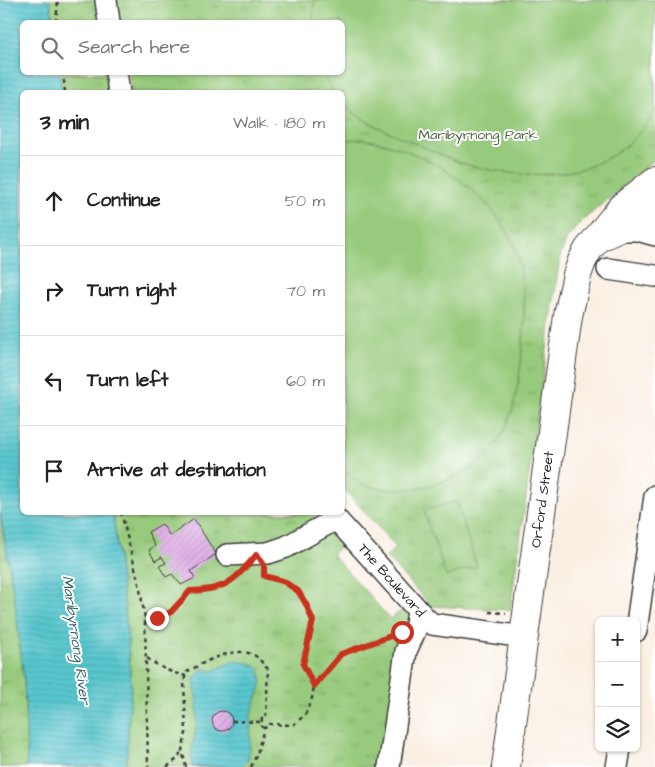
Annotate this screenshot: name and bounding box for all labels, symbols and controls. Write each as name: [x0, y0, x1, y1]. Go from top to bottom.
search box: [20, 20, 345, 75]
icon: search: [38, 34, 66, 62]
text: Search here: [78, 34, 190, 61]
text: 3 min: [40, 108, 89, 137]
text: Walk · 180 m: [233, 112, 325, 134]
park label: Maribyrnong Park: [419, 125, 538, 145]
icon: ahead: [40, 187, 68, 215]
text: Continue: [87, 187, 161, 214]
text: 50 m: [285, 190, 325, 212]
icon: right: [40, 277, 68, 305]
text: Turn right: [87, 277, 176, 304]
text: 70 m: [286, 280, 325, 302]
icon: left: [40, 367, 68, 395]
text: Turn left: [87, 367, 168, 394]
text: 60 m: [286, 370, 325, 392]
street label: Orford Street: [526, 450, 559, 549]
icon: arrive: [40, 457, 68, 485]
text: Arrive at destination: [87, 457, 266, 484]
street label: The Boulevard: [353, 539, 430, 622]
water label: Maribyrnong River: [56, 574, 96, 708]
route end: [146, 607, 169, 630]
map controls: [595, 617, 640, 752]
button: +: [595, 617, 640, 662]
route start: [391, 621, 414, 644]
button: −: [595, 662, 640, 707]
button: layers: [595, 707, 640, 752]

